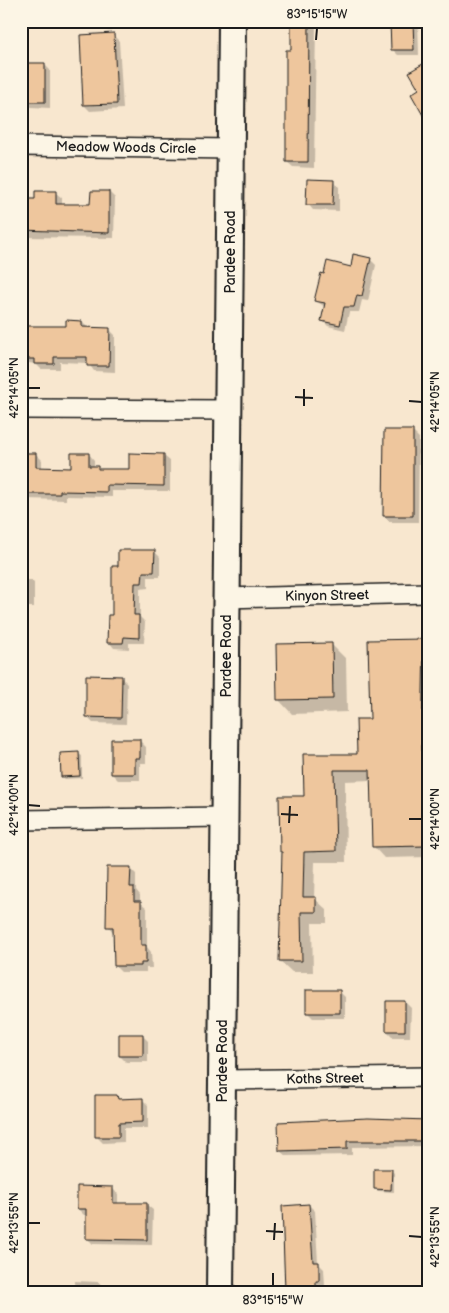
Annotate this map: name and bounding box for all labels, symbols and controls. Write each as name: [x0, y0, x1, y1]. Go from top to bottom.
text: 83°15'15"W: [287, 7, 347, 22]
street label: Meadow Woods Circle: [56, 138, 196, 157]
street label: Pardee Road: [222, 210, 239, 294]
text: 42°14'05"N: [7, 357, 22, 419]
text: 42°14'05"N: [428, 371, 443, 433]
street label: Kinyon Street: [285, 586, 370, 605]
street label: Pardee Road: [218, 614, 235, 698]
text: 42°14'00"N: [7, 774, 22, 836]
text: 42°14'00"N: [428, 788, 443, 850]
street label: Pardee Road: [214, 1019, 231, 1103]
street label: Koths Street: [286, 1069, 365, 1088]
text: 42°13'55"N: [7, 1192, 22, 1254]
text: 42°13'55"N: [428, 1206, 443, 1268]
text: 83°15'15"W: [243, 1293, 303, 1308]

